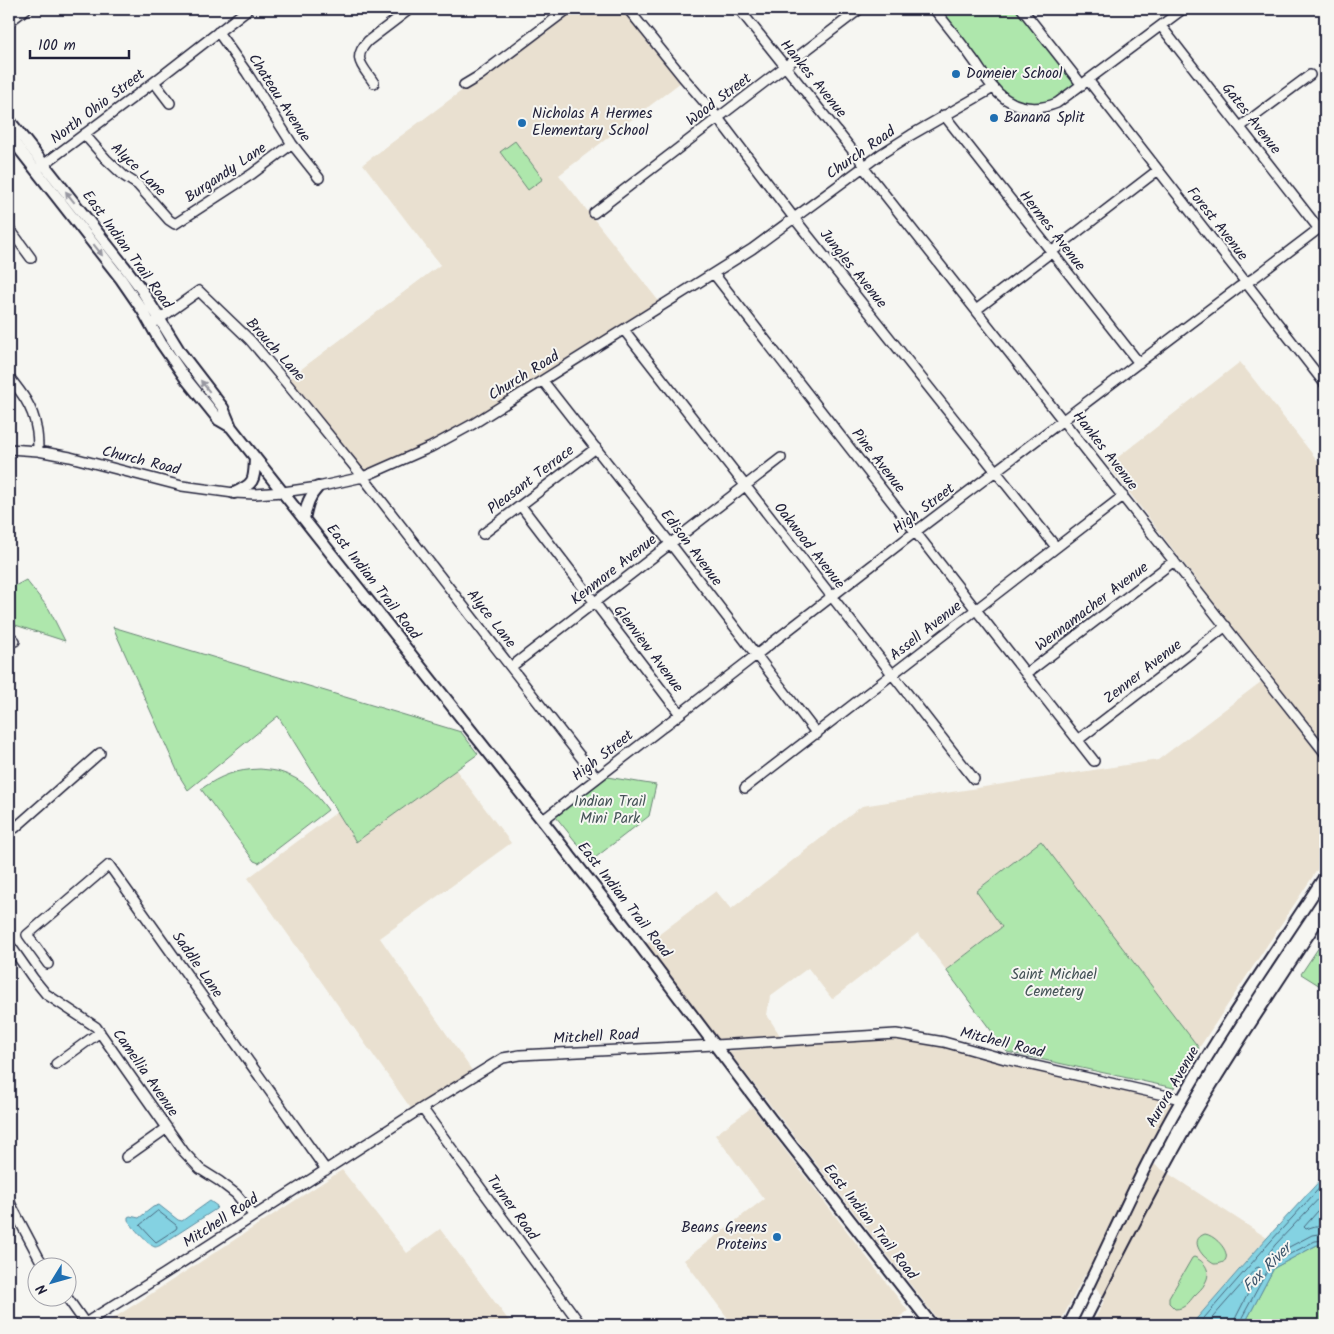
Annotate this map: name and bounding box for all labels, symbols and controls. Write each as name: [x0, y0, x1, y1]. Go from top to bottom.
scale bar: [30, 28, 129, 60]
text: 100 m: [38, 34, 76, 58]
street label: Hankes Avenue: [774, 34, 853, 124]
street label: Chateau Avenue: [241, 49, 317, 147]
place label: Domeier School: [966, 62, 1063, 86]
street label: North Ohio Street: [45, 63, 151, 151]
street label: Wood Street: [681, 67, 757, 133]
marker: Domeier School: [950, 68, 962, 80]
street label: Gates Avenue: [1215, 78, 1287, 160]
place label: Nicholas A Hermes Elementary School: [532, 102, 653, 143]
place label: Banana Split: [1004, 106, 1085, 130]
marker: Banana Split: [988, 112, 1000, 124]
marker: Nicholas A Hermes Elementary School: [516, 117, 528, 129]
street label: Church Road: [821, 120, 901, 186]
street label: Alyce Lane: [105, 137, 171, 203]
street label: Burgandy Lane: [180, 137, 272, 209]
street label: Forest Avenue: [1180, 182, 1254, 267]
street label: East Indian Trail Road: [76, 185, 179, 315]
street label: Hermes Avenue: [1013, 185, 1091, 277]
one-way arrow: [65, 191, 76, 204]
street label: Jungles Avenue: [813, 224, 893, 314]
one-way arrow: [93, 243, 104, 256]
street label: Brouch Lane: [240, 313, 311, 388]
street label: Church Road: [484, 344, 565, 407]
one-way arrow: [200, 380, 211, 393]
street label: Hankes Avenue: [1066, 406, 1144, 496]
street label: Pine Avenue: [845, 423, 911, 499]
street label: Pleasant Terrace: [482, 439, 580, 521]
street label: Church Road: [99, 440, 183, 482]
street label: High Street: [888, 477, 960, 541]
street label: Oakwood Avenue: [767, 497, 851, 595]
street label: Edison Avenue: [654, 504, 728, 592]
street label: East Indian Trail Road: [320, 519, 427, 646]
street label: Kenmore Avenue: [566, 528, 663, 612]
street label: Wennamacher Avenue: [1030, 556, 1154, 658]
street label: Alyce Lane: [460, 584, 522, 654]
street label: Assell Avenue: [885, 595, 968, 667]
street label: Glenview Avenue: [607, 600, 689, 698]
street label: Zenner Avenue: [1099, 633, 1188, 710]
street label: High Street: [567, 724, 639, 788]
park label: Indian Trail Mini Park: [574, 790, 646, 831]
street label: East Indian Trail Road: [571, 837, 678, 964]
street label: Saddle Lane: [165, 927, 229, 1003]
park label: Saint Michael Cemetery: [1011, 963, 1097, 1004]
street label: Mitchell Road: [957, 1021, 1047, 1065]
street label: Mitchell Road: [552, 1023, 640, 1051]
street label: Camellia Avenue: [106, 1024, 184, 1122]
street label: Aurora Avenue: [1140, 1042, 1206, 1132]
street label: East Indian Trail Road: [817, 1159, 924, 1286]
street label: Turner Road: [480, 1170, 544, 1246]
street label: Mitchell Road: [178, 1187, 264, 1255]
place label: Beans Greens Proteins: [681, 1216, 768, 1257]
marker: Beans Greens Proteins: [771, 1231, 783, 1243]
water label: Fox River: [1237, 1235, 1300, 1298]
north arrow: [28, 1256, 78, 1306]
text: N: [31, 1279, 54, 1299]

